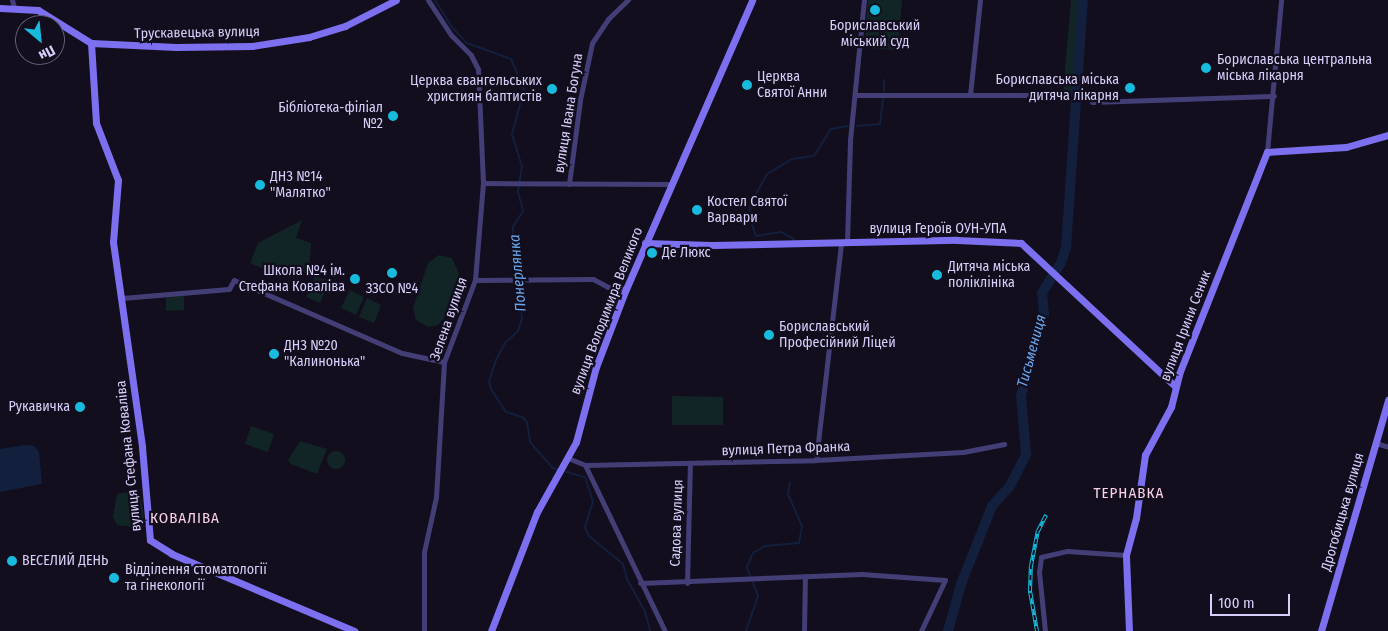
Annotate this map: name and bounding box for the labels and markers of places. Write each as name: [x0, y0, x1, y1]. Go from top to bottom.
marker: Бориславський міський суд: [869, 4, 881, 16]
place label: Бориславський міський суд: [830, 18, 920, 50]
place label: Бориславська центральна міська лікарня: [1217, 52, 1372, 84]
marker: Бориславська центральна міська лікарня: [1199, 61, 1213, 75]
place label: Церква Святої Анни: [757, 69, 827, 102]
place label: Бориславська міська дитяча лікарня: [996, 72, 1119, 104]
place label: Церква євангельських християн баптистів: [410, 73, 542, 105]
marker: Церква Святої Анни: [741, 79, 753, 91]
marker: Бориславська міська дитяча лікарня: [1123, 81, 1137, 95]
marker: Церква євангельських християн баптистів: [546, 83, 558, 95]
place label: Бібліотека-філіал №2: [278, 100, 383, 132]
marker: Бібліотека-філіал №2: [387, 110, 399, 122]
place label: ДНЗ №14 "Малятко": [270, 169, 331, 202]
marker: ДНЗ №14 "Малятко": [254, 179, 266, 191]
place label: Костел Святої Варвари: [707, 194, 787, 226]
marker: Костел Святої Варвари: [691, 204, 703, 216]
place label: Де Люкс: [662, 245, 711, 261]
marker: Де Люкс: [646, 247, 658, 259]
place label: Дитяча міська поліклініка: [948, 259, 1030, 292]
place label: Школа №4 ім. Стефана Коваліва: [239, 263, 345, 296]
marker: ЗЗСО №4: [386, 267, 398, 279]
marker: Дитяча міська поліклініка: [930, 268, 944, 282]
marker: Школа №4 ім. Стефана Коваліва: [349, 273, 361, 285]
place label: ЗЗСО №4: [366, 281, 418, 297]
place label: Бориславський Професійний Ліцей: [779, 319, 896, 352]
marker: Бориславський Професійний Ліцей: [763, 329, 775, 341]
place label: ДНЗ №20 "Калинонька": [284, 338, 365, 371]
marker: ДНЗ №20 "Калинонька": [268, 348, 280, 360]
place label: Рукавичка: [9, 399, 70, 415]
marker: Рукавичка: [74, 401, 86, 413]
place label: ВЕСЕЛИЙ ДЕНЬ: [22, 553, 108, 569]
marker: ВЕСЕЛИЙ ДЕНЬ: [6, 555, 18, 567]
place label: Відділення стоматології та гінекології: [125, 562, 267, 594]
marker: Відділення стоматології та гінекології: [107, 571, 121, 585]

